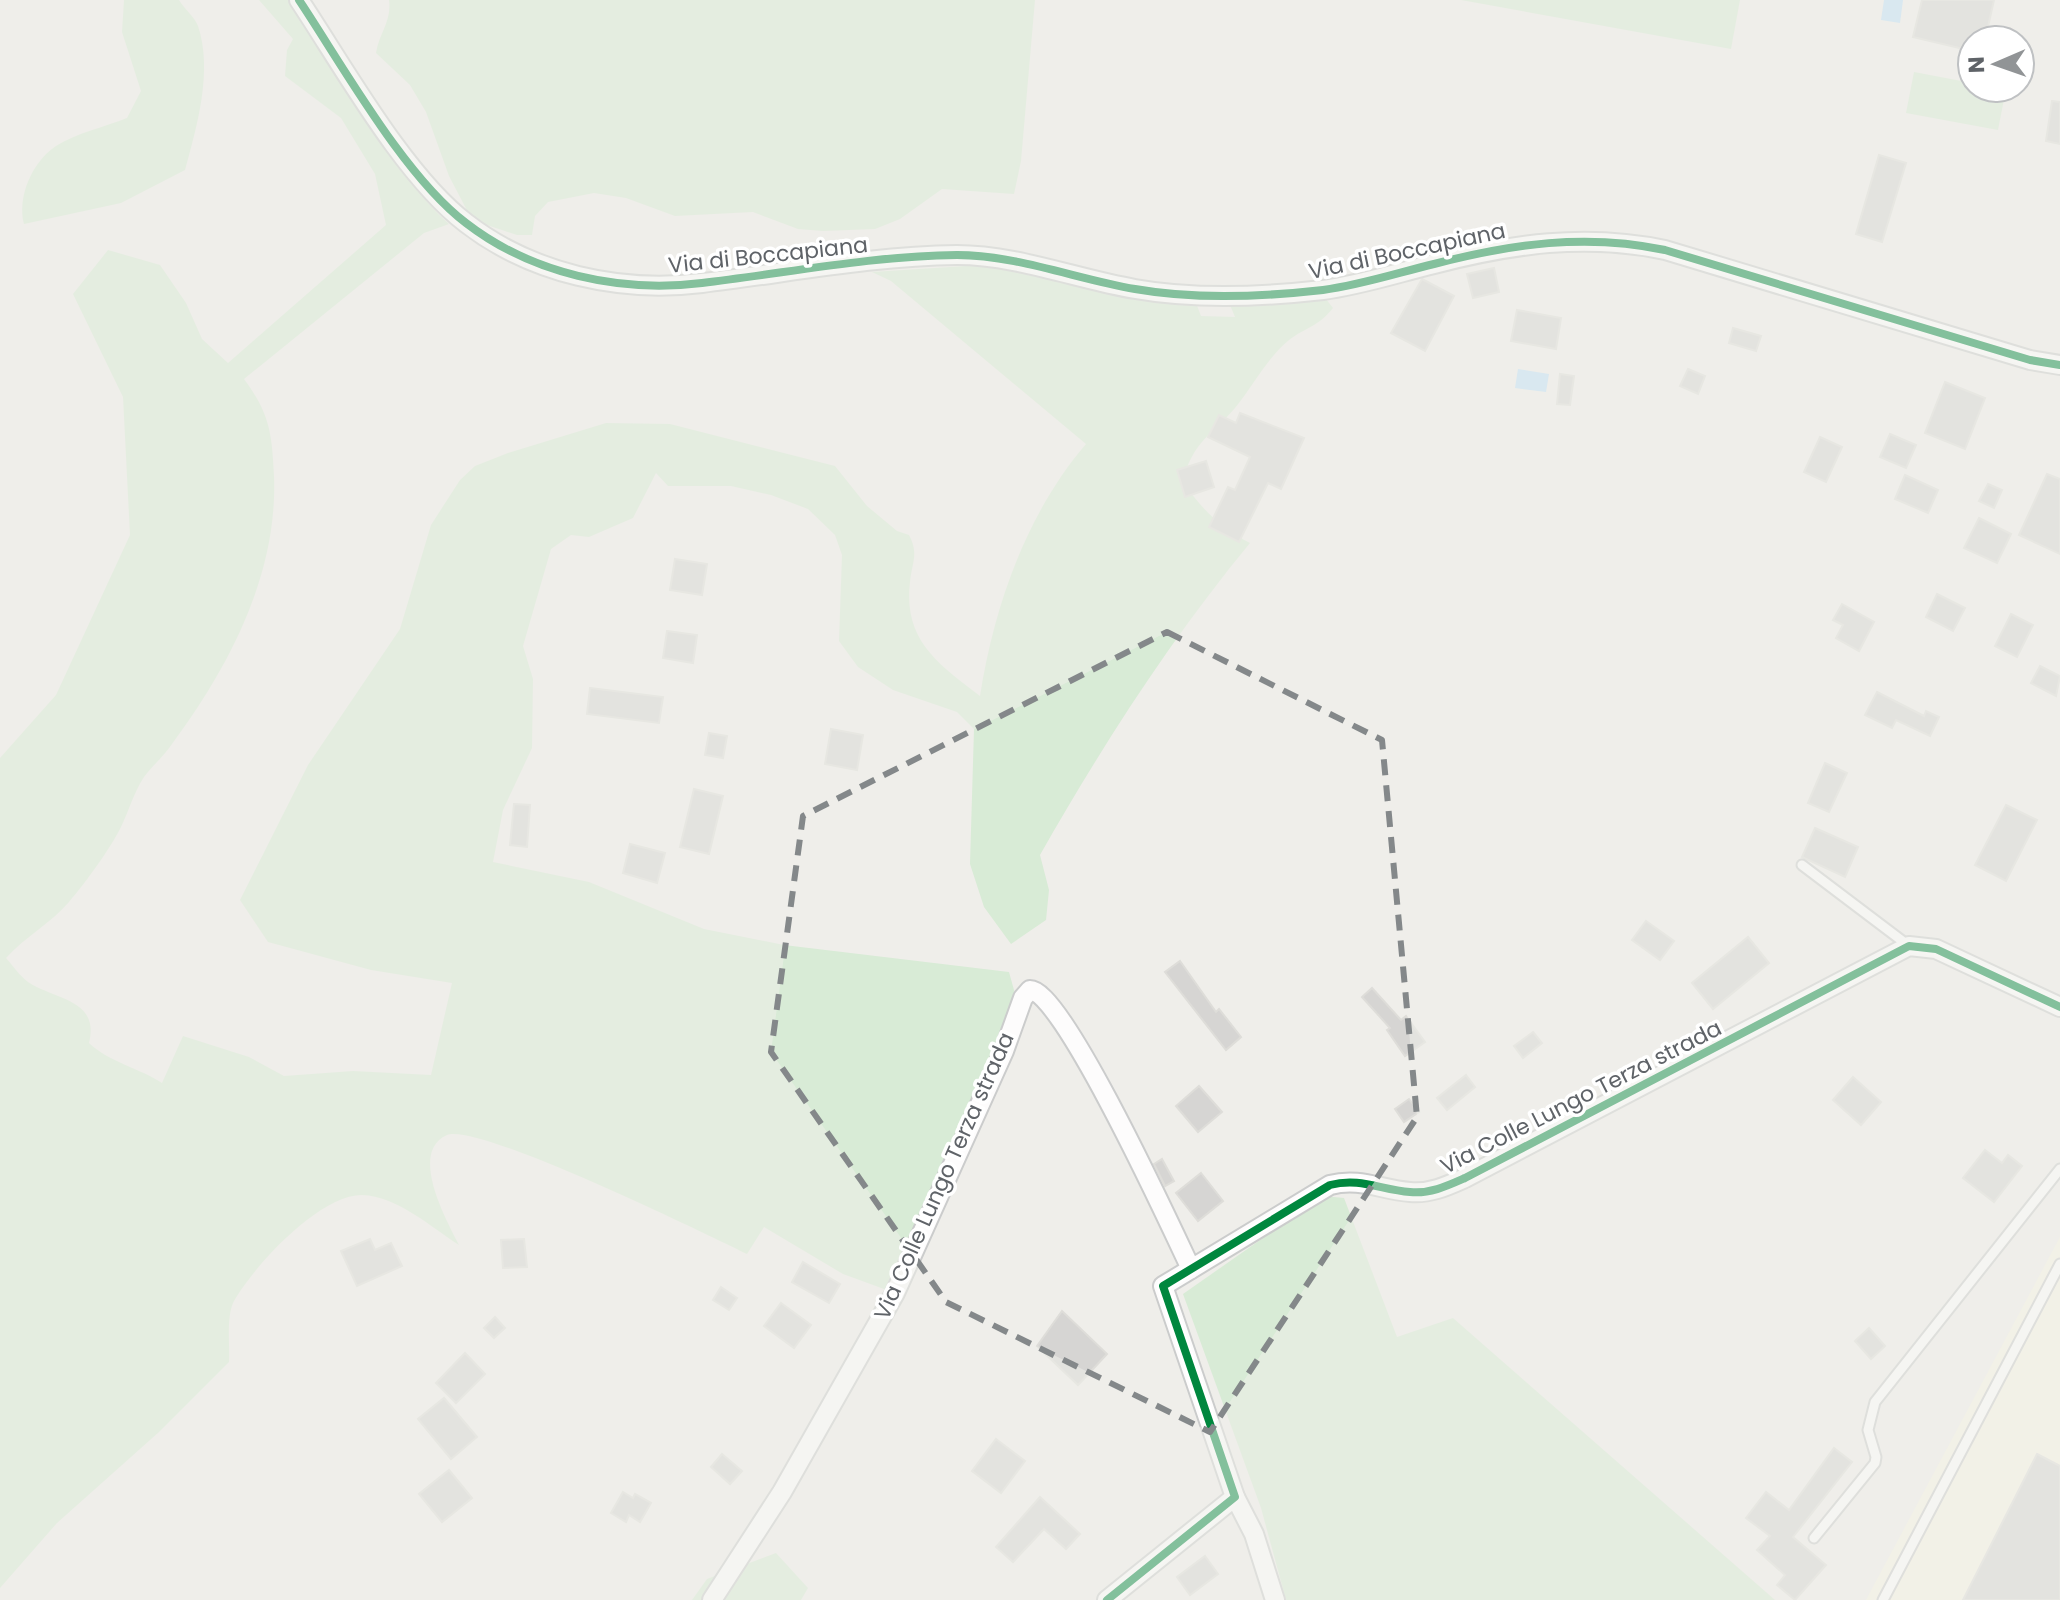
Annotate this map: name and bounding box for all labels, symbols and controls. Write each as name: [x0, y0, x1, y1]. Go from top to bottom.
north arrow: [1956, 24, 2036, 104]
text: N: [1961, 56, 1992, 73]
street label: Via di Boccapiana: [1306, 215, 1508, 287]
street label: Via di Boccapiana: [667, 229, 869, 281]
street label: Via Colle Lungo Terza strada: [1435, 1012, 1727, 1182]
street label: Via Colle Lungo Terza strada: [866, 1027, 1022, 1325]

